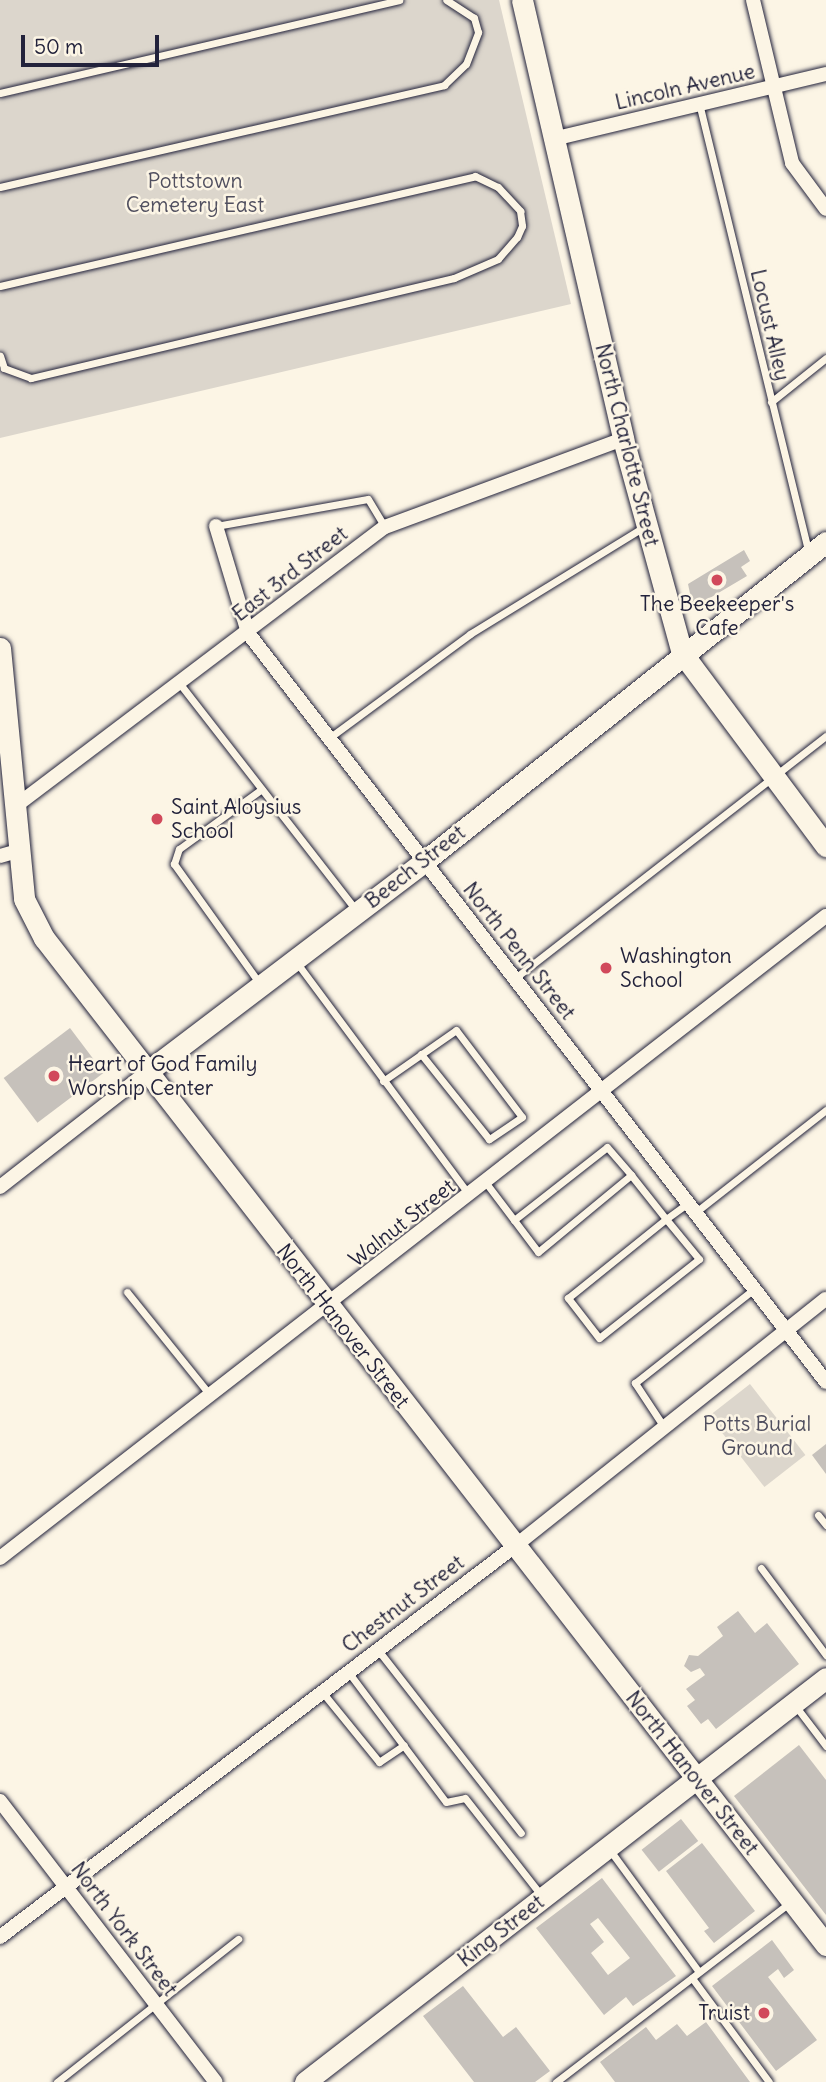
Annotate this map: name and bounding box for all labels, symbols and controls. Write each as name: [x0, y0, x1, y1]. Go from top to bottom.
scale bar: [24, 21, 163, 65]
text: 50 m: [34, 33, 83, 60]
street label: Lincoln Avenue: [613, 59, 757, 115]
park label: Pottstown Cemetery East: [126, 168, 264, 218]
street label: Locust Alley: [745, 267, 795, 383]
street label: North Charlotte Street: [590, 341, 664, 549]
street label: East 3rd Street: [227, 521, 353, 627]
marker: The Beekeeper's Cafe: [709, 572, 725, 588]
place label: The Beekeeper's Cafe: [640, 591, 794, 641]
place label: Saint Aloysius School: [171, 794, 301, 844]
marker: Saint Aloysius School: [149, 811, 165, 827]
street label: Beech Street: [360, 820, 470, 914]
street label: North Penn Street: [458, 877, 580, 1025]
place label: Washington School: [620, 943, 732, 993]
marker: Washington School: [598, 960, 614, 976]
place label: Heart of God Family Worship Center: [68, 1051, 257, 1101]
marker: Heart of God Family Worship Center: [46, 1068, 62, 1084]
street label: Walnut Street: [344, 1174, 460, 1272]
street label: North Hanover Street: [271, 1239, 415, 1413]
park label: Potts Burial Ground: [703, 1411, 811, 1461]
street label: Chestnut Street: [337, 1550, 469, 1658]
street label: North Hanover Street: [620, 1686, 764, 1860]
street label: North York Street: [65, 1857, 183, 2001]
street label: King Street: [453, 1889, 549, 1973]
place label: Truist: [698, 2000, 750, 2026]
marker: Truist: [756, 2005, 772, 2021]

